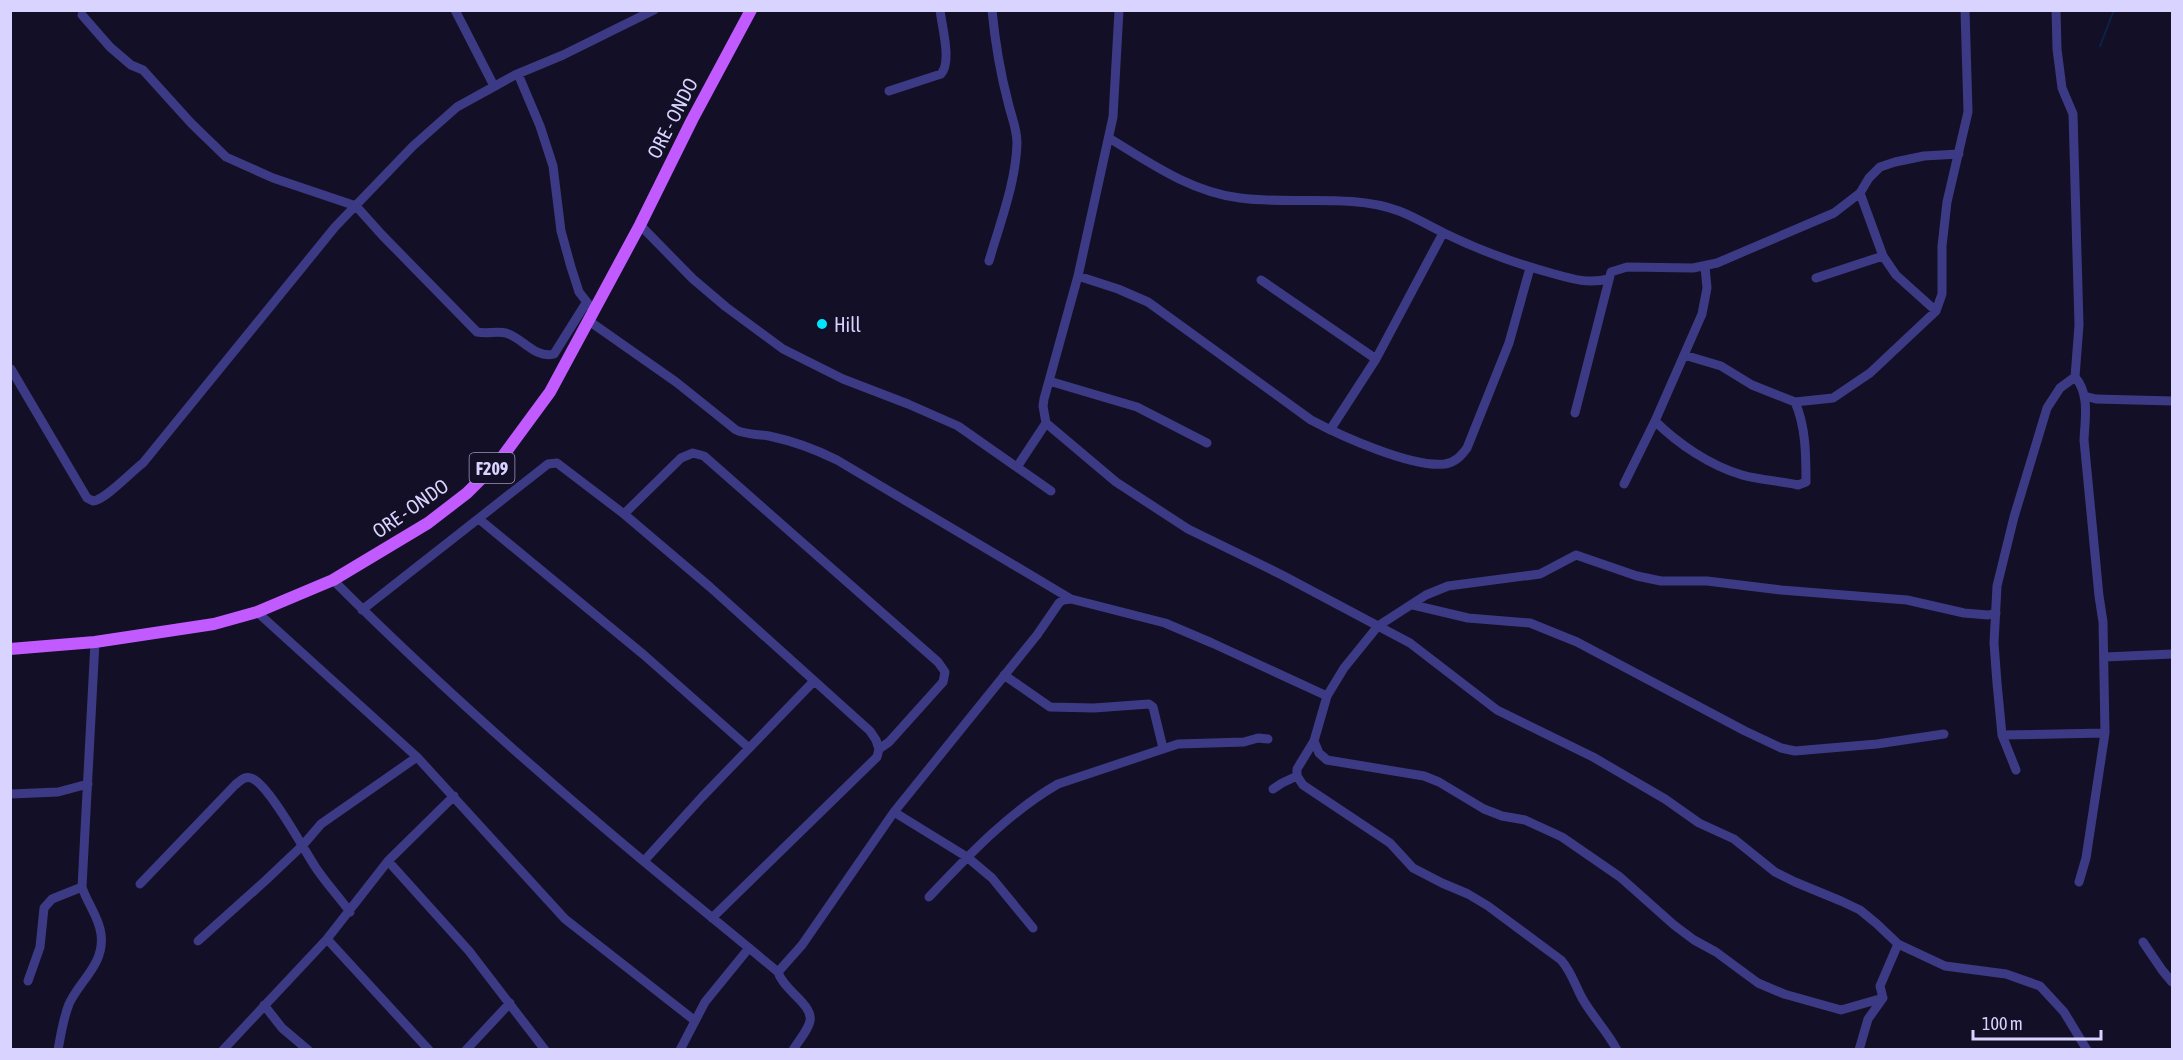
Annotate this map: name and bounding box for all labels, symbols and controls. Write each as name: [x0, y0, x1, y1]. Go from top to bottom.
street label: ORE - ONDO: [642, 74, 702, 162]
place label: Hill: [834, 313, 862, 336]
marker: Hill: [815, 317, 829, 331]
road number: F209: [470, 453, 514, 483]
street label: ORE - ONDO: [368, 474, 452, 542]
scale bar: [1973, 1003, 2100, 1041]
text: 100 m: [1982, 1013, 2023, 1034]

